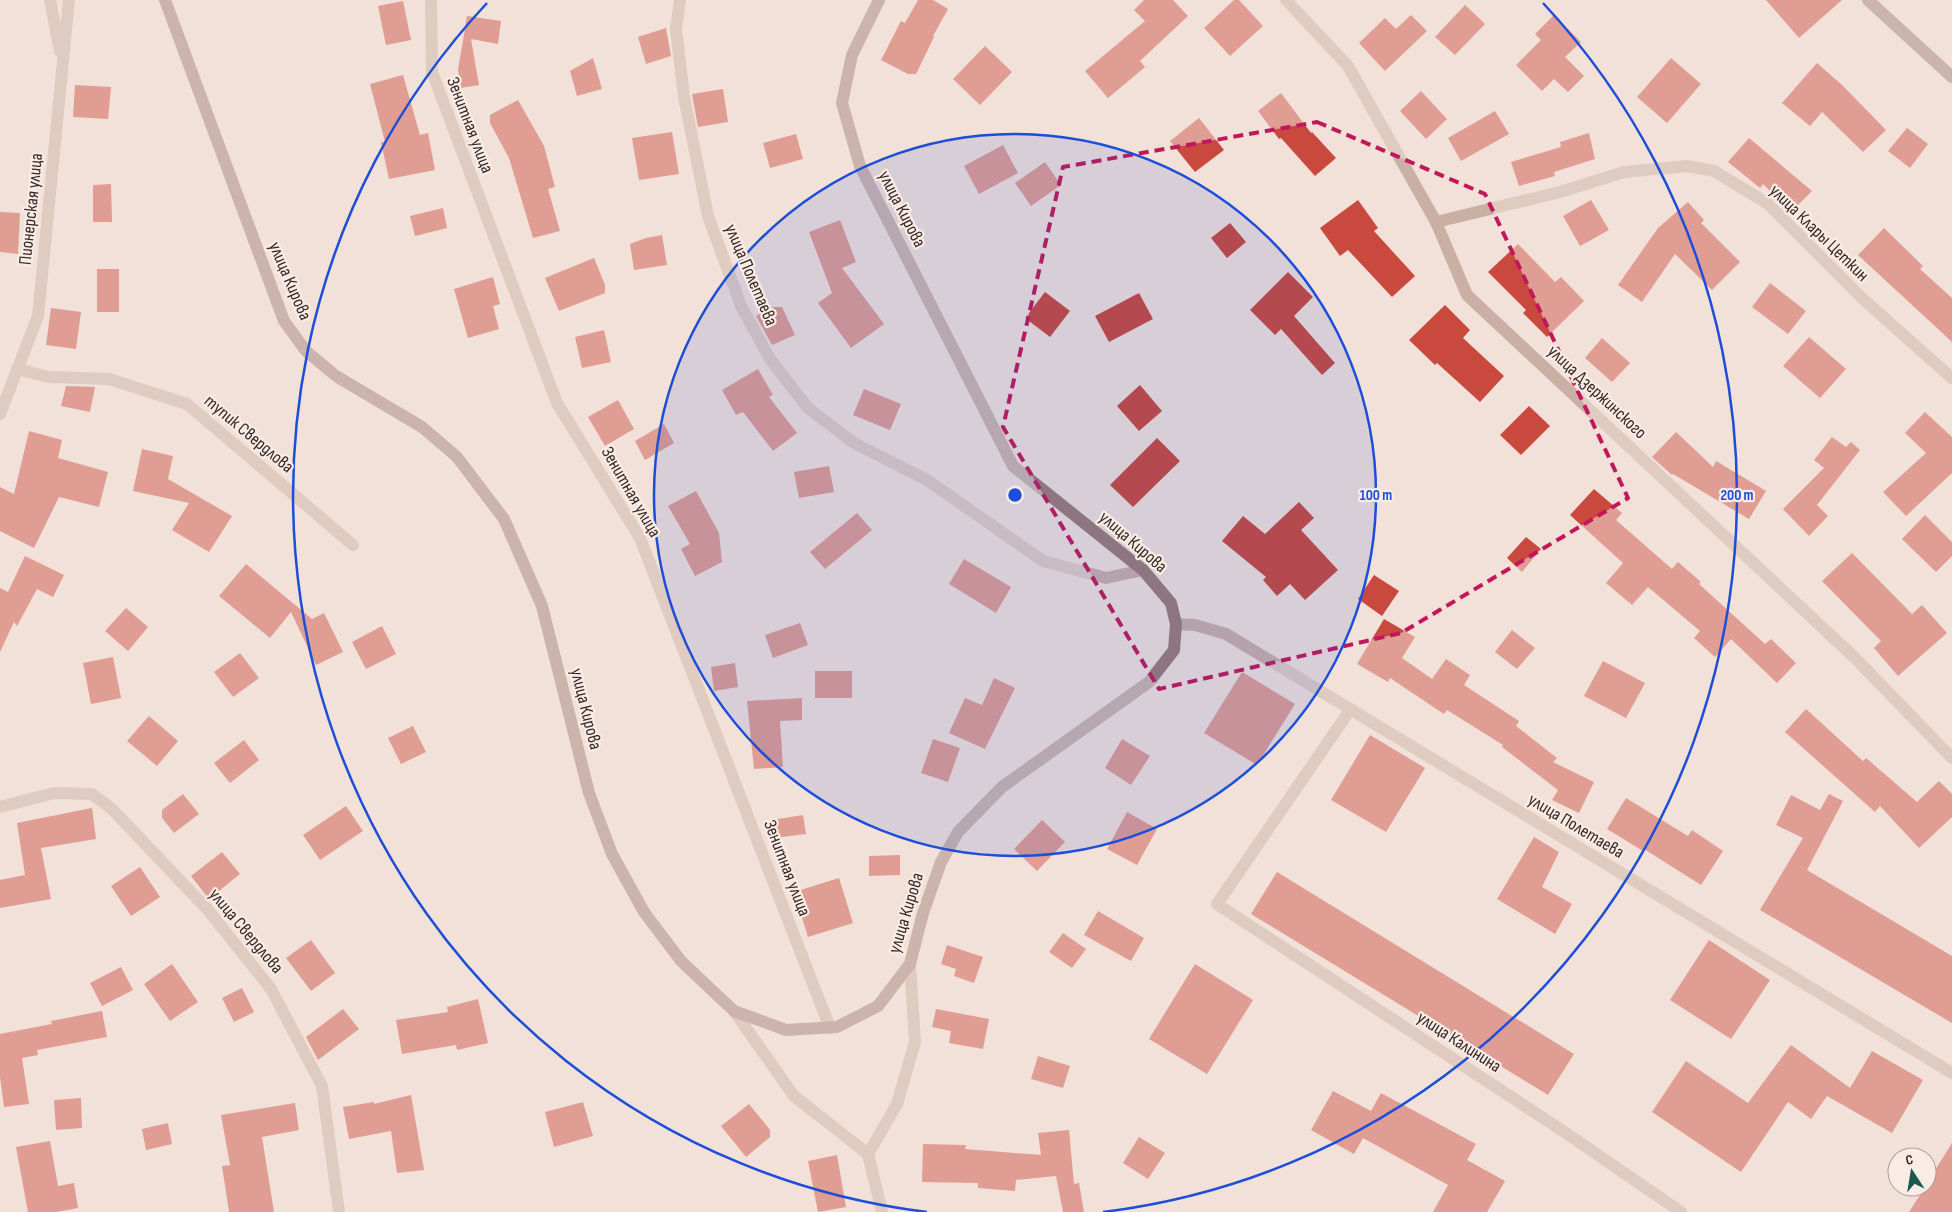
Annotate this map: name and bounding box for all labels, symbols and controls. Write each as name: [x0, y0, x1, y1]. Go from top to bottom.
street label: Зенитная улица: [442, 74, 498, 176]
street label: Пионерская улица: [15, 152, 47, 266]
street label: улица Кирова: [874, 167, 930, 251]
street label: улица Клары Цеткин: [1765, 180, 1873, 286]
street label: улица Полетаева: [720, 221, 782, 329]
street label: улица Кирова: [264, 239, 316, 323]
street label: улица Дзержинского: [1543, 341, 1651, 443]
street label: тупик Свердлова: [200, 391, 298, 477]
street label: Зенитная улица: [597, 443, 665, 541]
centre of rings: [1006, 486, 1024, 504]
text: 100 m: [1360, 486, 1392, 505]
text: 200 m: [1720, 486, 1754, 505]
street label: улица Кирова: [1095, 507, 1171, 577]
street label: улица Кирова: [566, 666, 606, 752]
street label: улица Полетаева: [1524, 789, 1628, 863]
street label: Зенитная улица: [759, 817, 815, 919]
street label: улица Кирова: [884, 870, 928, 956]
street label: улица Свердлова: [204, 884, 288, 978]
street label: улица Калинина: [1413, 1007, 1505, 1077]
north arrow: [1887, 1147, 1937, 1197]
text: С: [1904, 1151, 1915, 1169]

